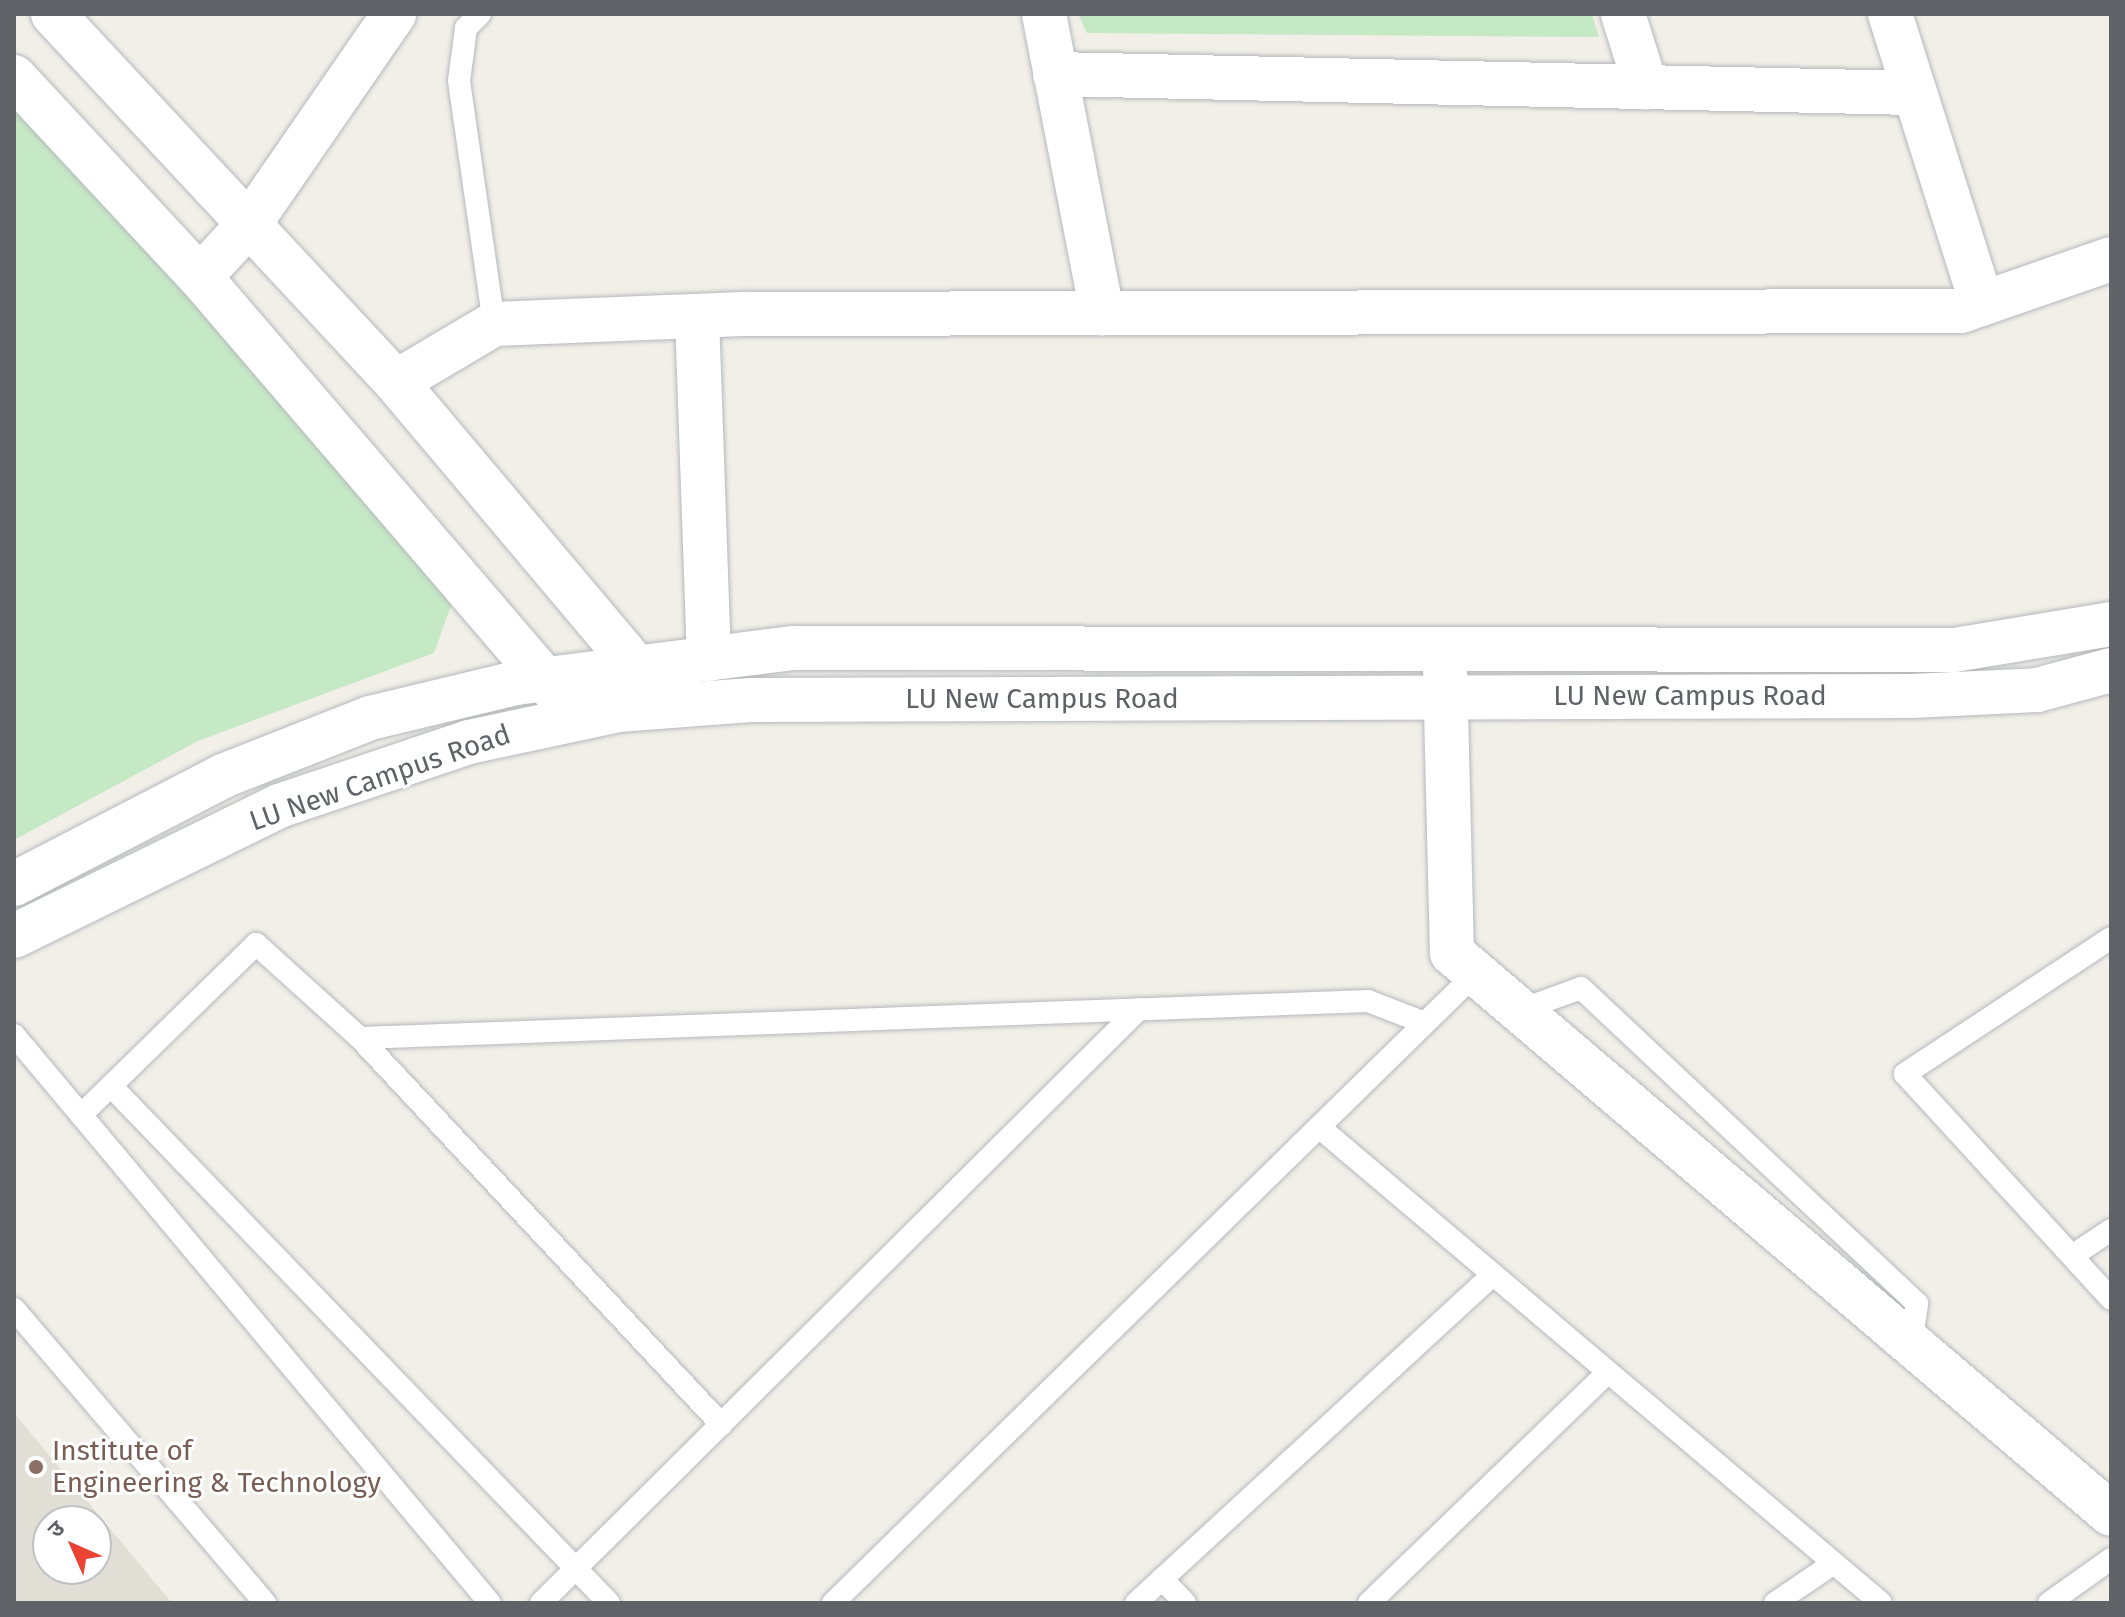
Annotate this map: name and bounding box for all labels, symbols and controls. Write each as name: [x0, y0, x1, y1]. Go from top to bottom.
street label: LU New Campus Road: [1553, 679, 1827, 713]
street label: LU New Campus Road: [905, 682, 1179, 716]
street label: LU New Campus Road: [245, 718, 515, 838]
place label: Institute of Engineering & Technology: [52, 1434, 381, 1500]
marker: Institute of Engineering & Technology: [27, 1458, 45, 1476]
north arrow: [32, 1505, 112, 1585]
text: उ: [42, 1515, 70, 1543]

